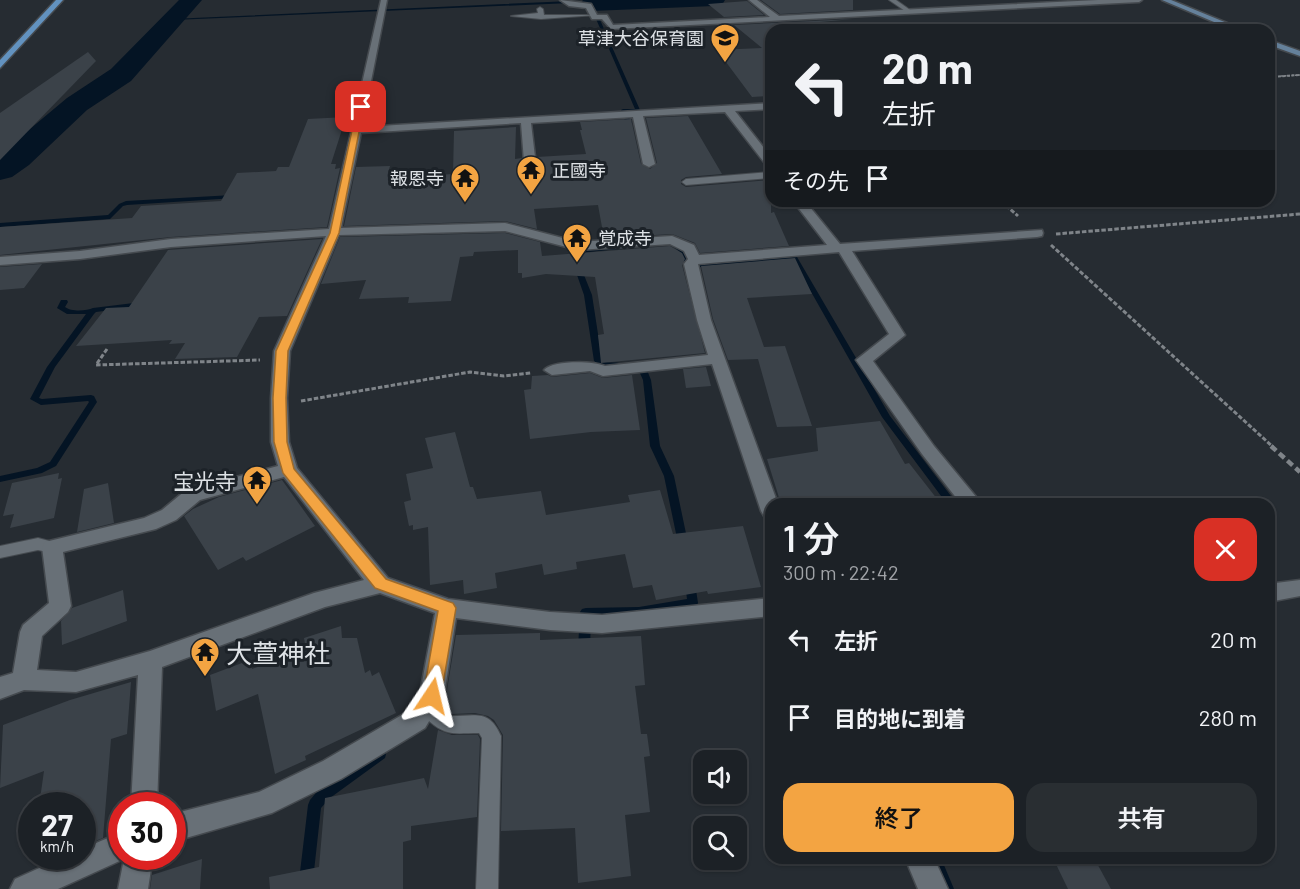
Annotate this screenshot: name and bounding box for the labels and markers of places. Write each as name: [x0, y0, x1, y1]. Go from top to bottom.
school or university icon: 草津大谷保育園: [709, 22, 741, 64]
place label: 草津大谷保育園: [578, 27, 704, 49]
pin: [335, 81, 386, 132]
temple icon: 正國寺: [515, 154, 547, 196]
place label: 正國寺: [552, 159, 606, 181]
temple icon: 報恩寺: [449, 162, 481, 204]
place label: 報恩寺: [390, 167, 444, 189]
temple icon: 覚成寺: [561, 222, 593, 264]
place label: 覚成寺: [598, 227, 652, 249]
temple icon: 宝光寺: [241, 464, 273, 506]
place label: 宝光寺: [173, 468, 236, 493]
temple icon: 大萱神社: [189, 636, 221, 678]
place label: 大萱神社: [226, 637, 330, 668]

